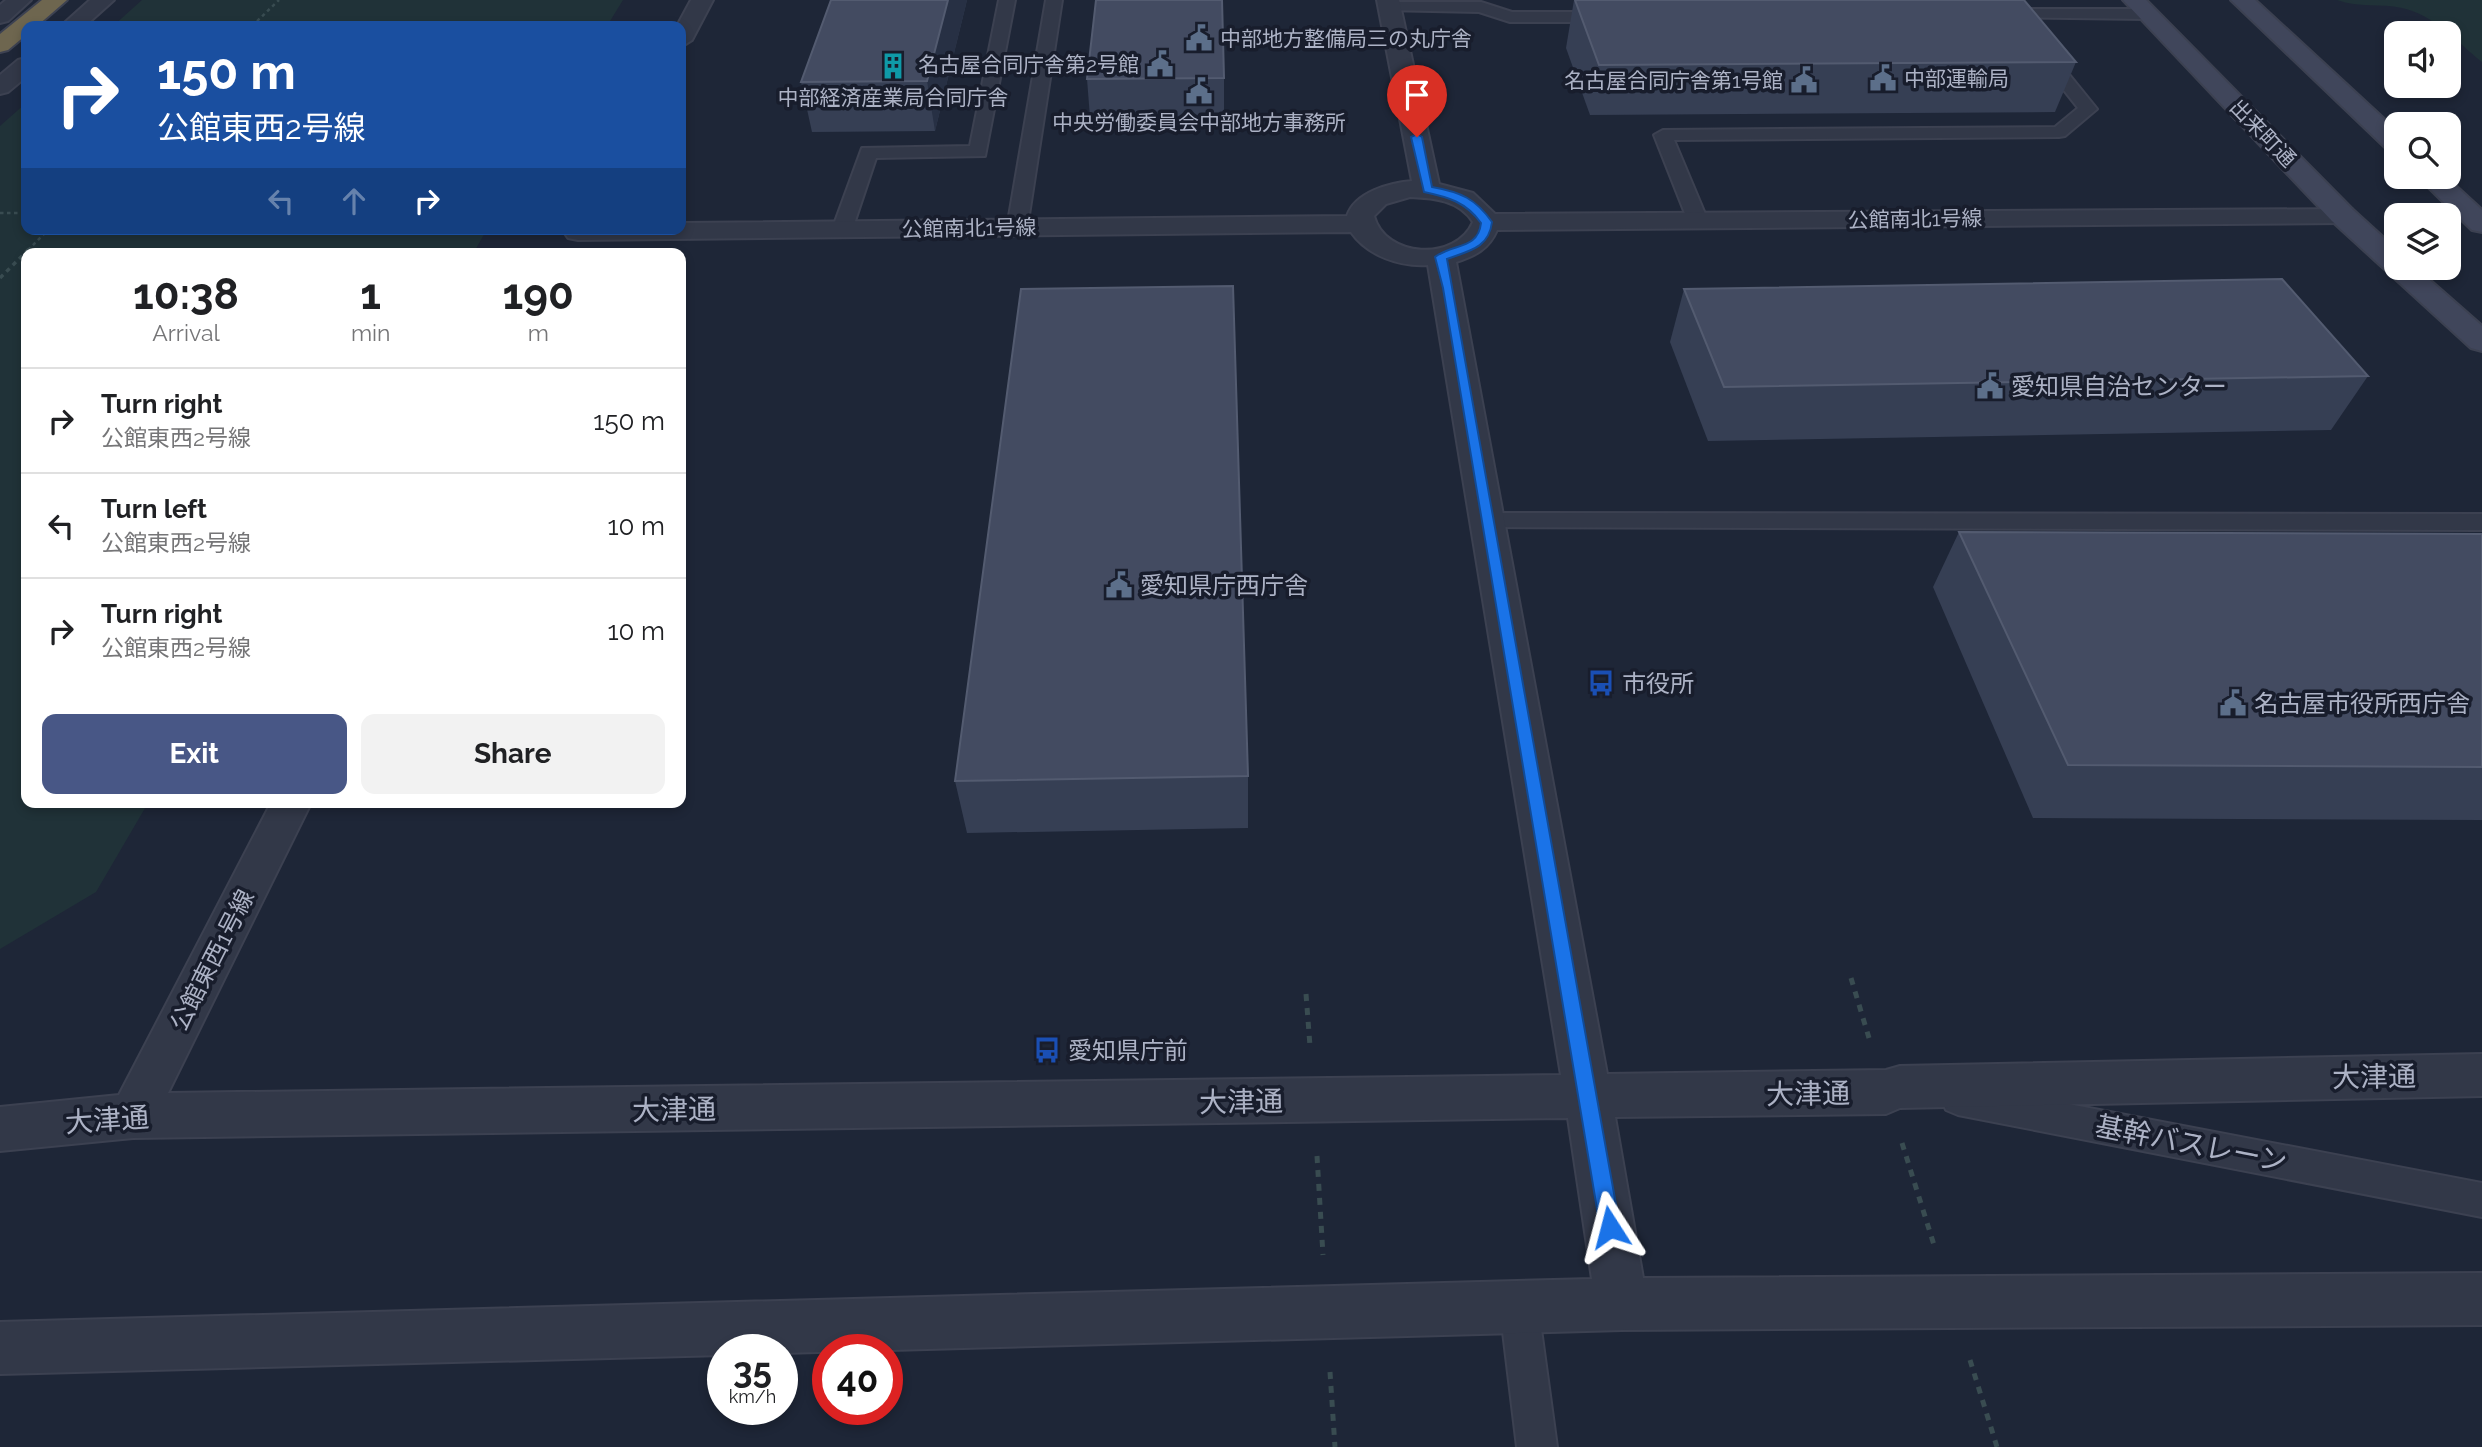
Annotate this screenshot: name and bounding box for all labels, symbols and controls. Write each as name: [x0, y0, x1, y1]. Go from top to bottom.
map controls: [2384, 21, 2461, 280]
button: sound: [2384, 21, 2461, 98]
public building icon: 中部地方整備局三の丸庁舎: [1184, 23, 1214, 53]
place label: 中部地方整備局三の丸庁舎: [1220, 26, 1472, 51]
text: 150 m: [157, 43, 296, 100]
icon: right: [42, 49, 133, 140]
public building icon: 名古屋合同庁舎第2号館: [1145, 49, 1175, 79]
building icon: 中部経済産業局合同庁舎: [878, 51, 908, 81]
place label: 名古屋合同庁舎第2号館: [918, 52, 1139, 77]
public building icon: 中部運輸局: [1868, 63, 1898, 93]
pin: [1387, 65, 1447, 137]
public building icon: 名古屋合同庁舎第1号館: [1789, 65, 1819, 95]
place label: 中部運輸局: [1904, 66, 2009, 91]
place label: 名古屋合同庁舎第1号館: [1564, 68, 1783, 93]
public building icon: 中央労働委員会中部地方事務所: [1184, 76, 1214, 106]
icon: arrive: [1398, 76, 1436, 114]
place label: 中部経済産業局合同庁舎: [778, 85, 1009, 110]
street label: 出来町通: [2225, 94, 2301, 172]
text: 公館東西2号線: [157, 109, 366, 146]
place label: 中央労働委員会中部地方事務所: [1052, 110, 1346, 135]
button: search: [2384, 112, 2461, 189]
icon: left: [262, 182, 300, 220]
icon: ahead: [335, 182, 373, 220]
icon: right: [408, 182, 446, 220]
button: layers: [2384, 203, 2461, 280]
street label: 公館南北1号線: [1847, 205, 1983, 233]
street label: 公館南北1号線: [901, 214, 1037, 242]
text: 10:38: [133, 270, 239, 319]
text: 1: [360, 270, 381, 319]
text: 190: [503, 270, 574, 319]
text: Arrival: [152, 319, 220, 346]
text: min: [351, 319, 391, 346]
text: m: [528, 319, 549, 346]
public building icon: 愛知県自治センター: [1975, 371, 2005, 401]
place label: 愛知県自治センター: [2011, 372, 2227, 401]
text: Turn right: [101, 389, 222, 419]
icon: right: [42, 402, 80, 440]
text: 150 m: [593, 406, 665, 436]
text: 公館東西2号線: [101, 424, 251, 451]
text: Turn left: [101, 494, 207, 524]
icon: left: [42, 507, 80, 545]
text: 10 m: [607, 511, 665, 541]
text: 公館東西2号線: [101, 529, 251, 556]
public building icon: 愛知県庁西庁舎: [1104, 570, 1134, 600]
place label: 愛知県庁西庁舎: [1140, 571, 1308, 600]
text: Turn right: [101, 599, 222, 629]
icon: right: [42, 612, 80, 650]
text: 10 m: [607, 616, 665, 646]
text: 公館東西2号線: [101, 634, 251, 661]
bus stop icon: 市役所: [1586, 668, 1616, 698]
place label: 市役所: [1622, 669, 1694, 698]
public building icon: 名古屋市役所西庁舎: [2218, 688, 2248, 718]
place label: 名古屋市役所西庁舎: [2254, 689, 2470, 718]
button: Exit: [42, 714, 347, 794]
button: Share: [361, 714, 665, 794]
street label: 公館東西1号線: [164, 885, 260, 1035]
bus stop icon: 愛知県庁前: [1032, 1035, 1062, 1065]
place label: 愛知県庁前: [1068, 1036, 1188, 1065]
street label: 大津通: [2332, 1060, 2416, 1094]
street label: 大津通: [1766, 1077, 1850, 1111]
street label: 大津通: [1199, 1085, 1283, 1119]
street label: 大津通: [632, 1093, 716, 1127]
street label: 大津通: [64, 1101, 150, 1139]
street label: 基幹バスレーン: [2092, 1109, 2290, 1179]
position arrow: [1573, 1190, 1647, 1264]
speed limit sign: 40: [812, 1334, 903, 1425]
text: 35: [733, 1350, 772, 1391]
text: km/h: [729, 1386, 776, 1407]

